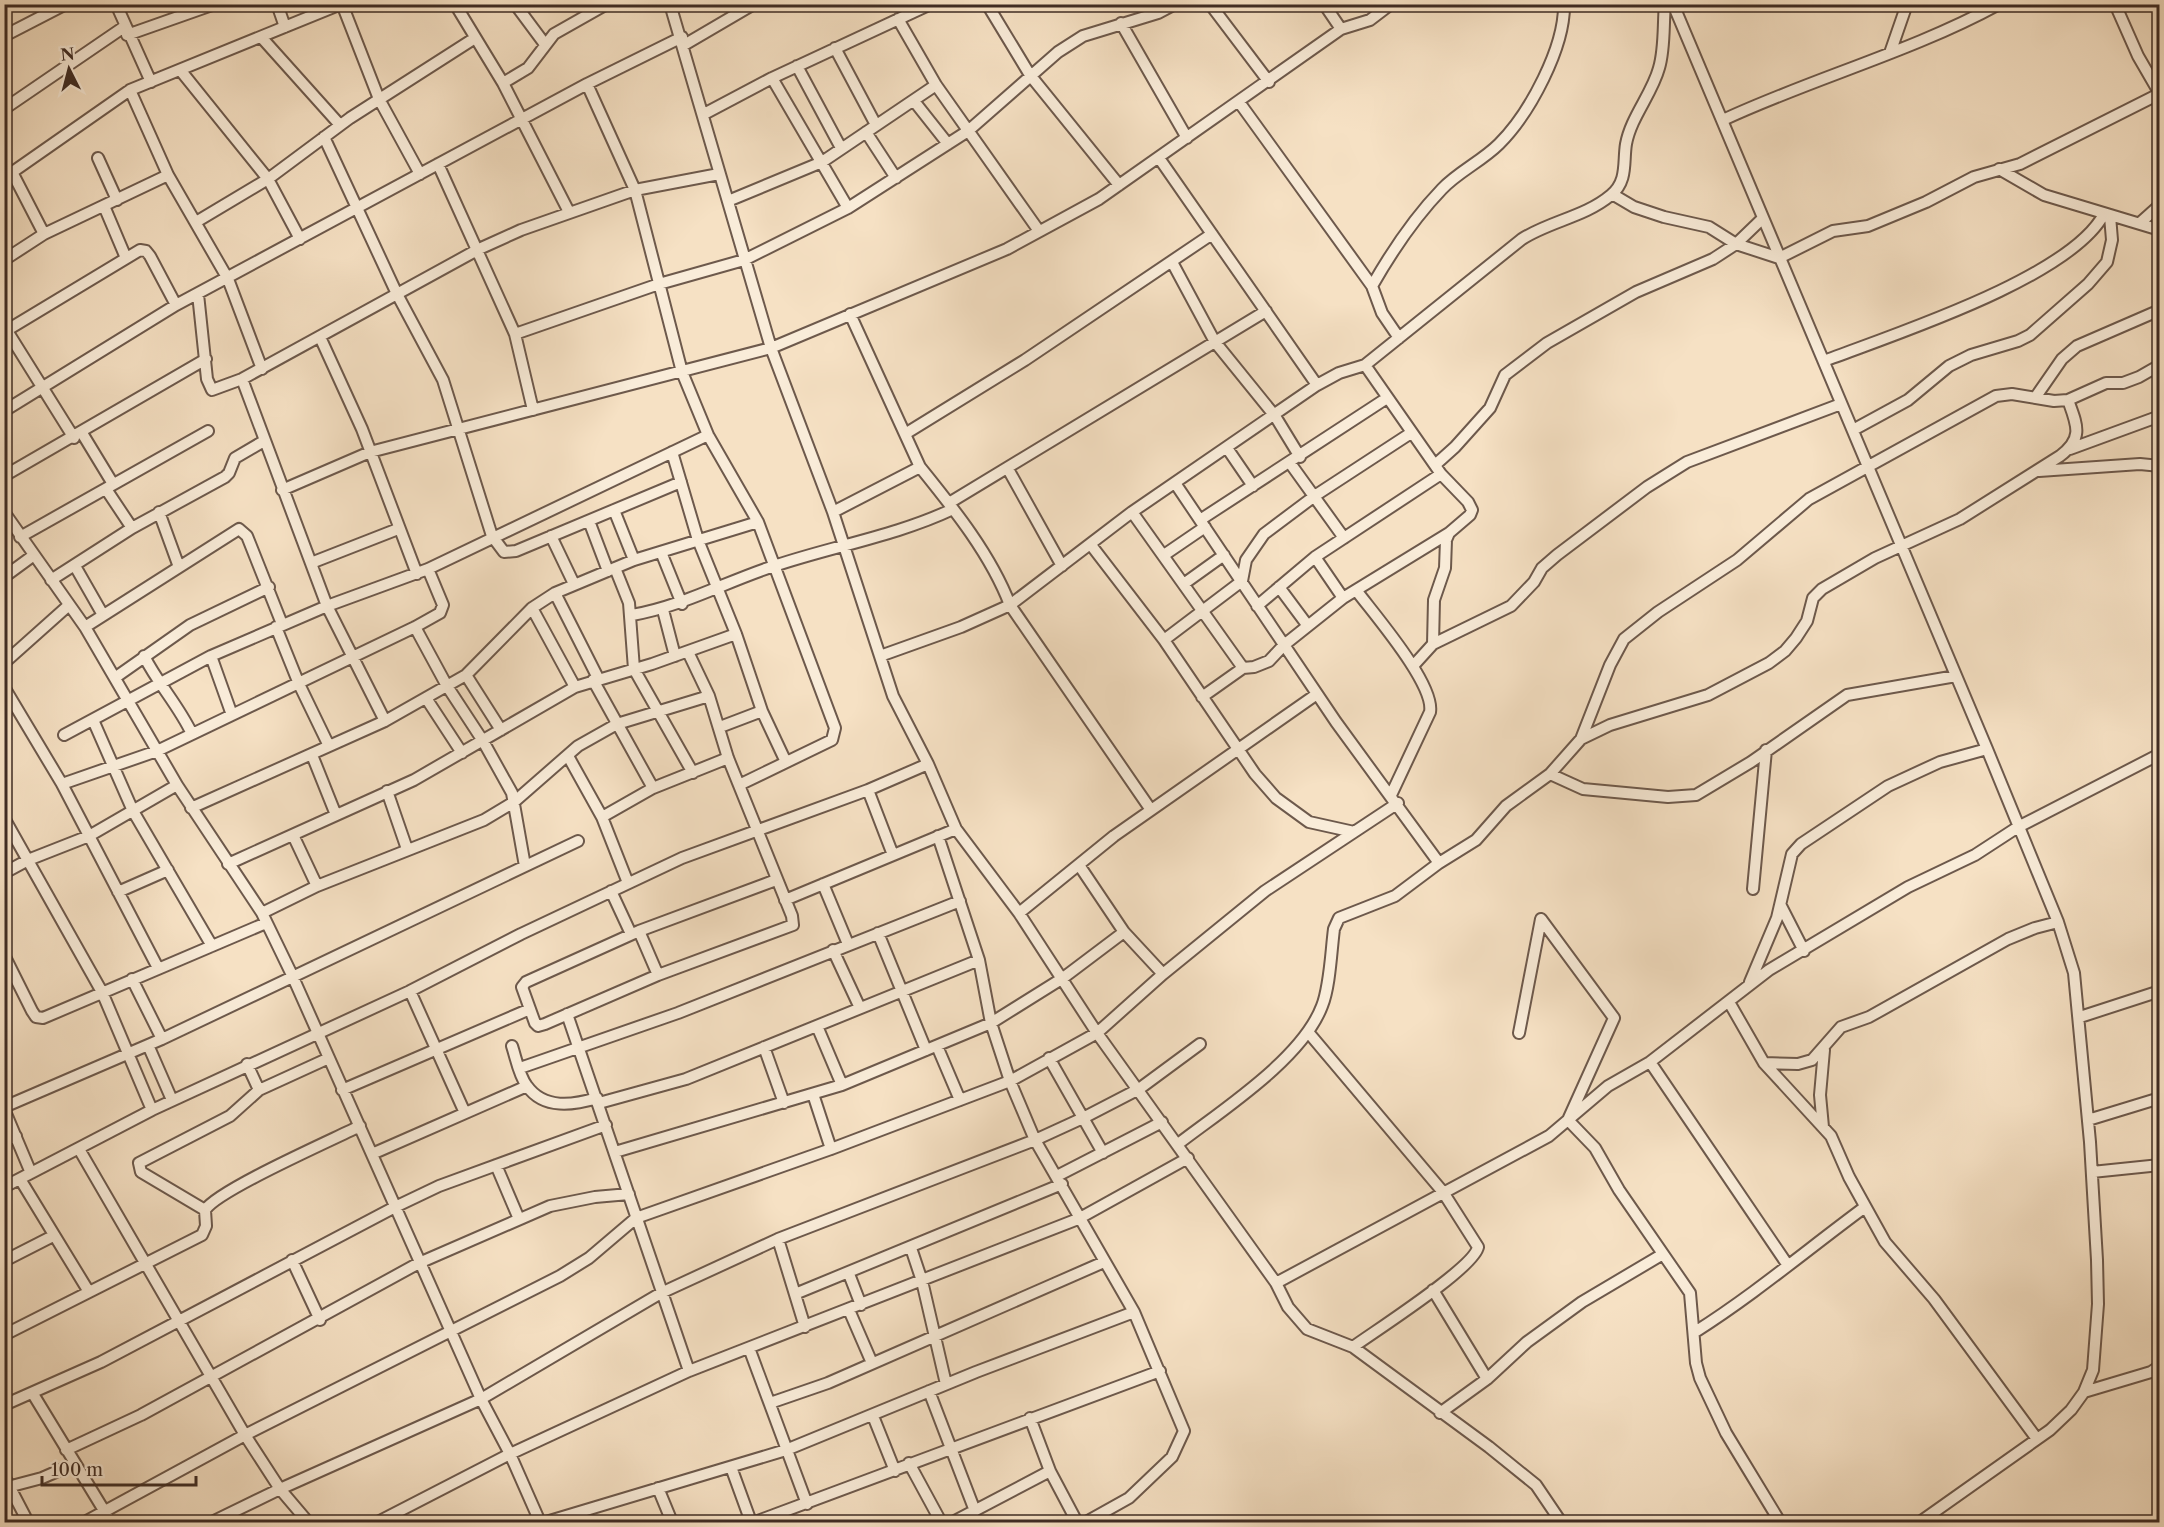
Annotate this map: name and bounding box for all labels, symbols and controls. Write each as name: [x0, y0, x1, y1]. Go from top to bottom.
north arrow: [39, 39, 99, 99]
text: N: [59, 43, 75, 65]
scale bar: [42, 1449, 196, 1487]
text: 100 m: [51, 1459, 103, 1481]

